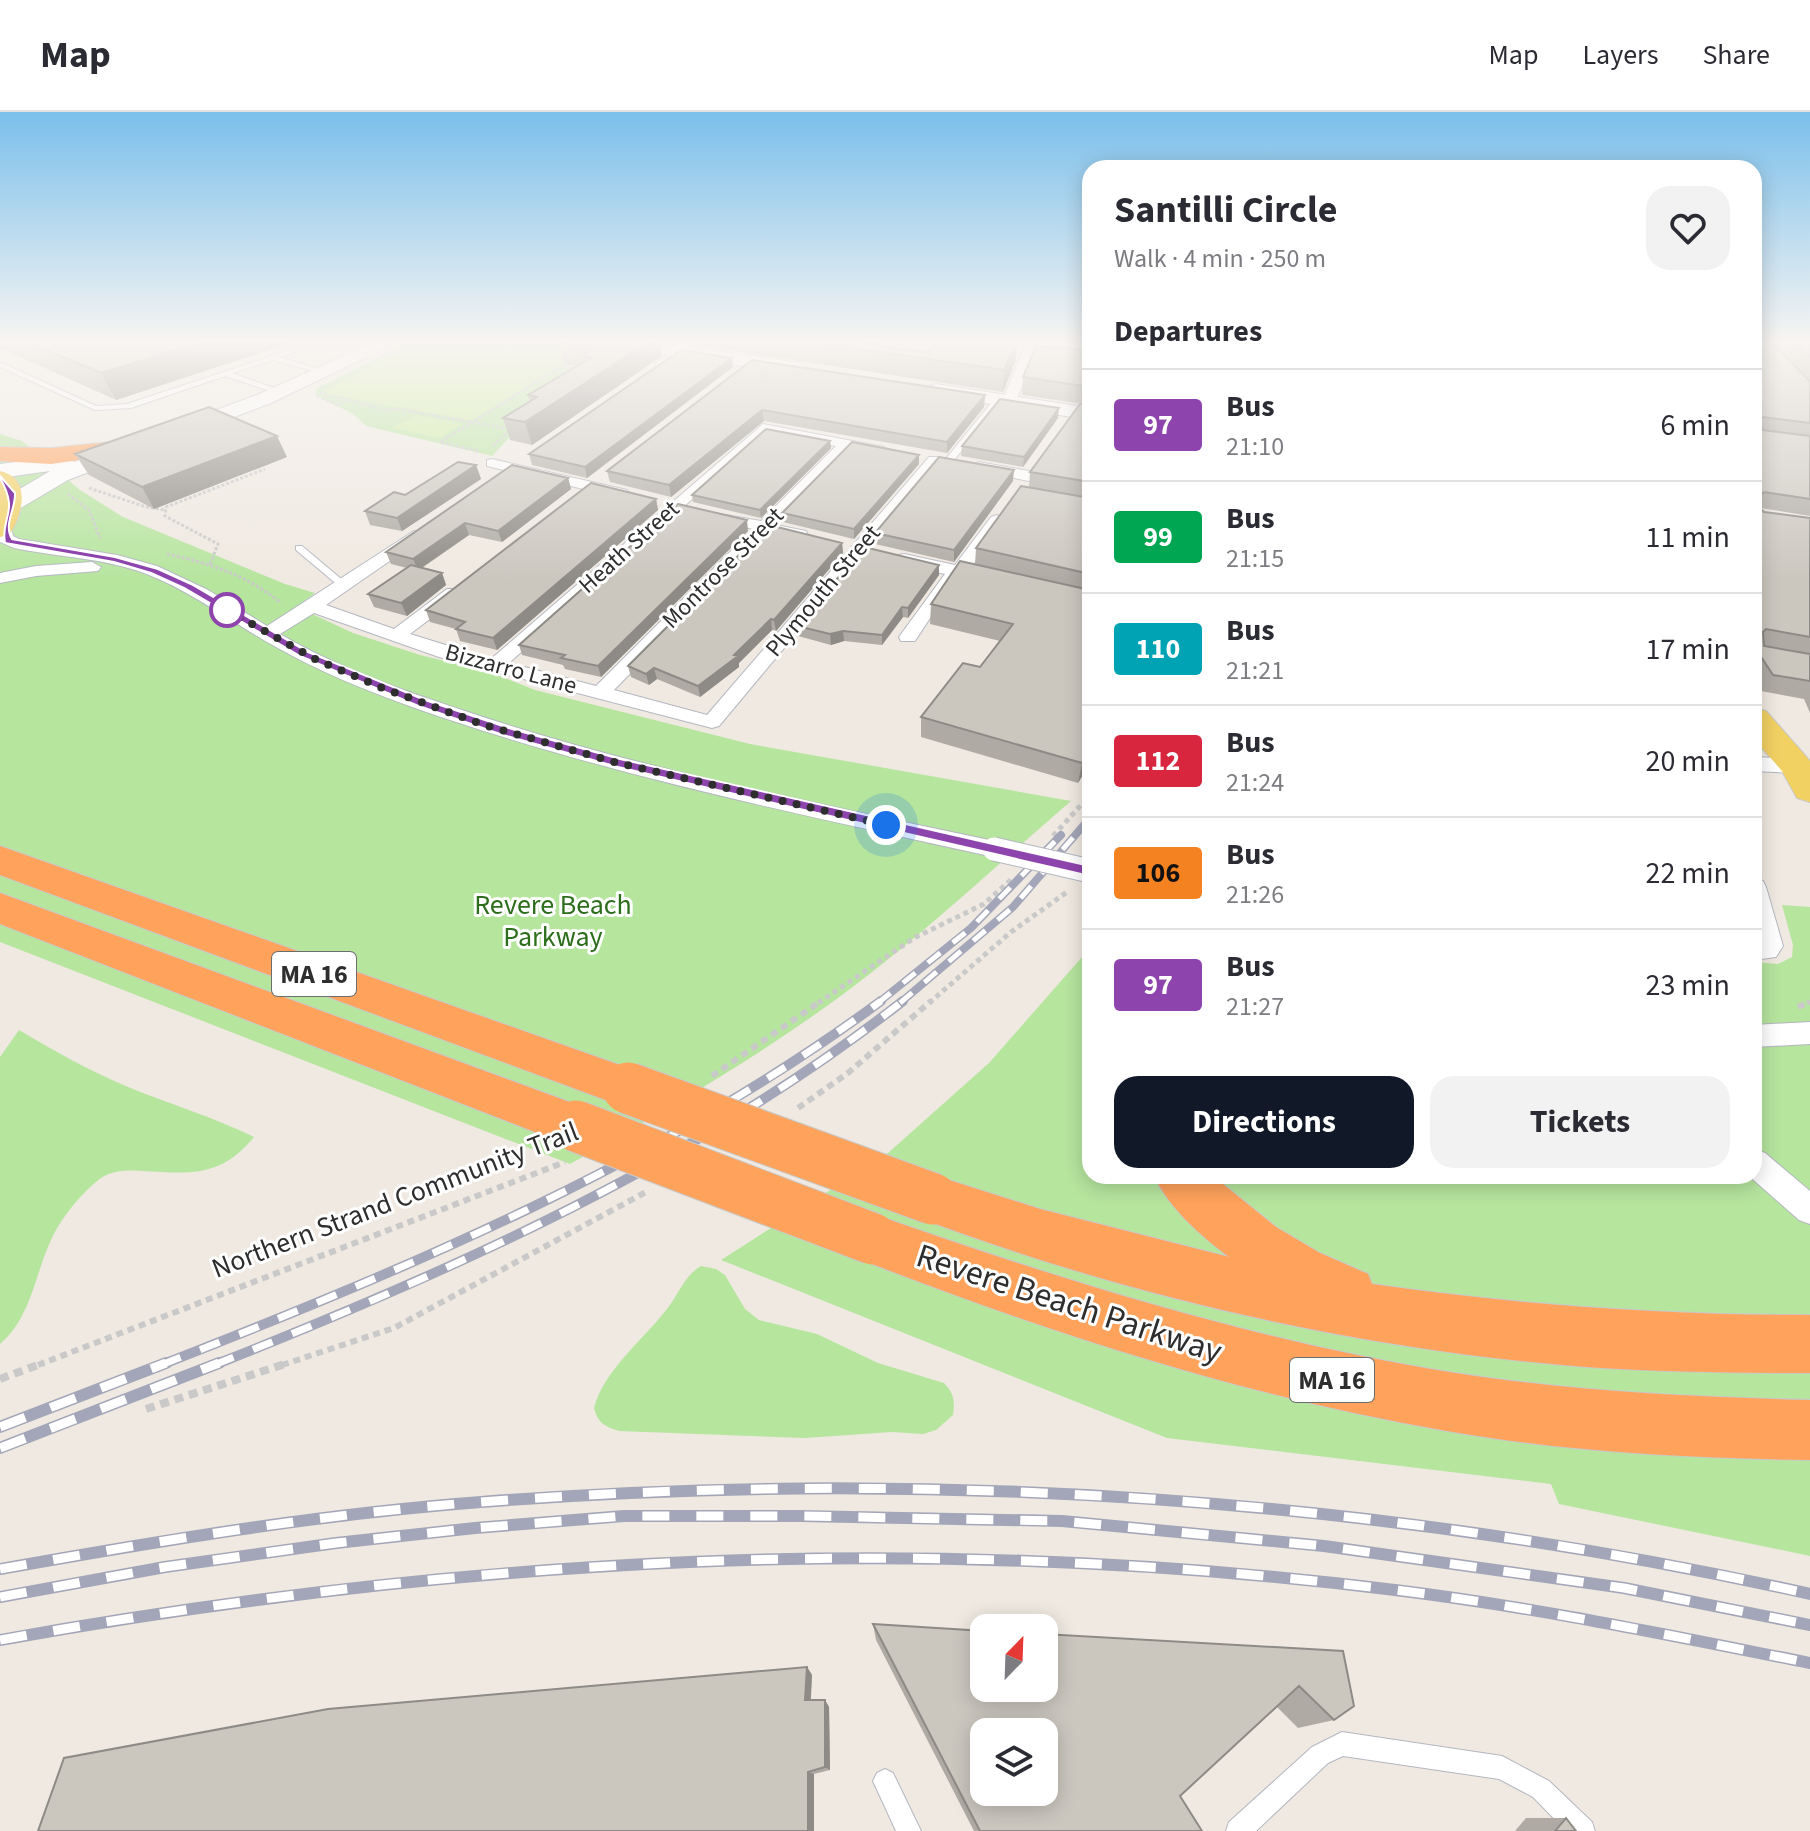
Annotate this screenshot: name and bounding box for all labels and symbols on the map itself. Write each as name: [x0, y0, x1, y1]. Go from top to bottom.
street label: Heath Street: [571, 492, 687, 602]
street label: Montrose Street: [654, 499, 792, 637]
street label: Plymouth Street: [757, 517, 889, 665]
unlabelled marker: [210, 593, 244, 627]
street label: Bizzarro Lane: [441, 635, 581, 703]
your location: [866, 805, 906, 845]
park label: Revere Beach Parkway: [474, 885, 632, 957]
road number: MA 16: [272, 952, 356, 996]
street label: Northern Strand Community Trail: [206, 1112, 584, 1288]
street label: Revere Beach Parkway: [910, 1231, 1228, 1377]
road number: MA 16: [1290, 1358, 1374, 1402]
north arrow: [970, 1614, 1058, 1702]

